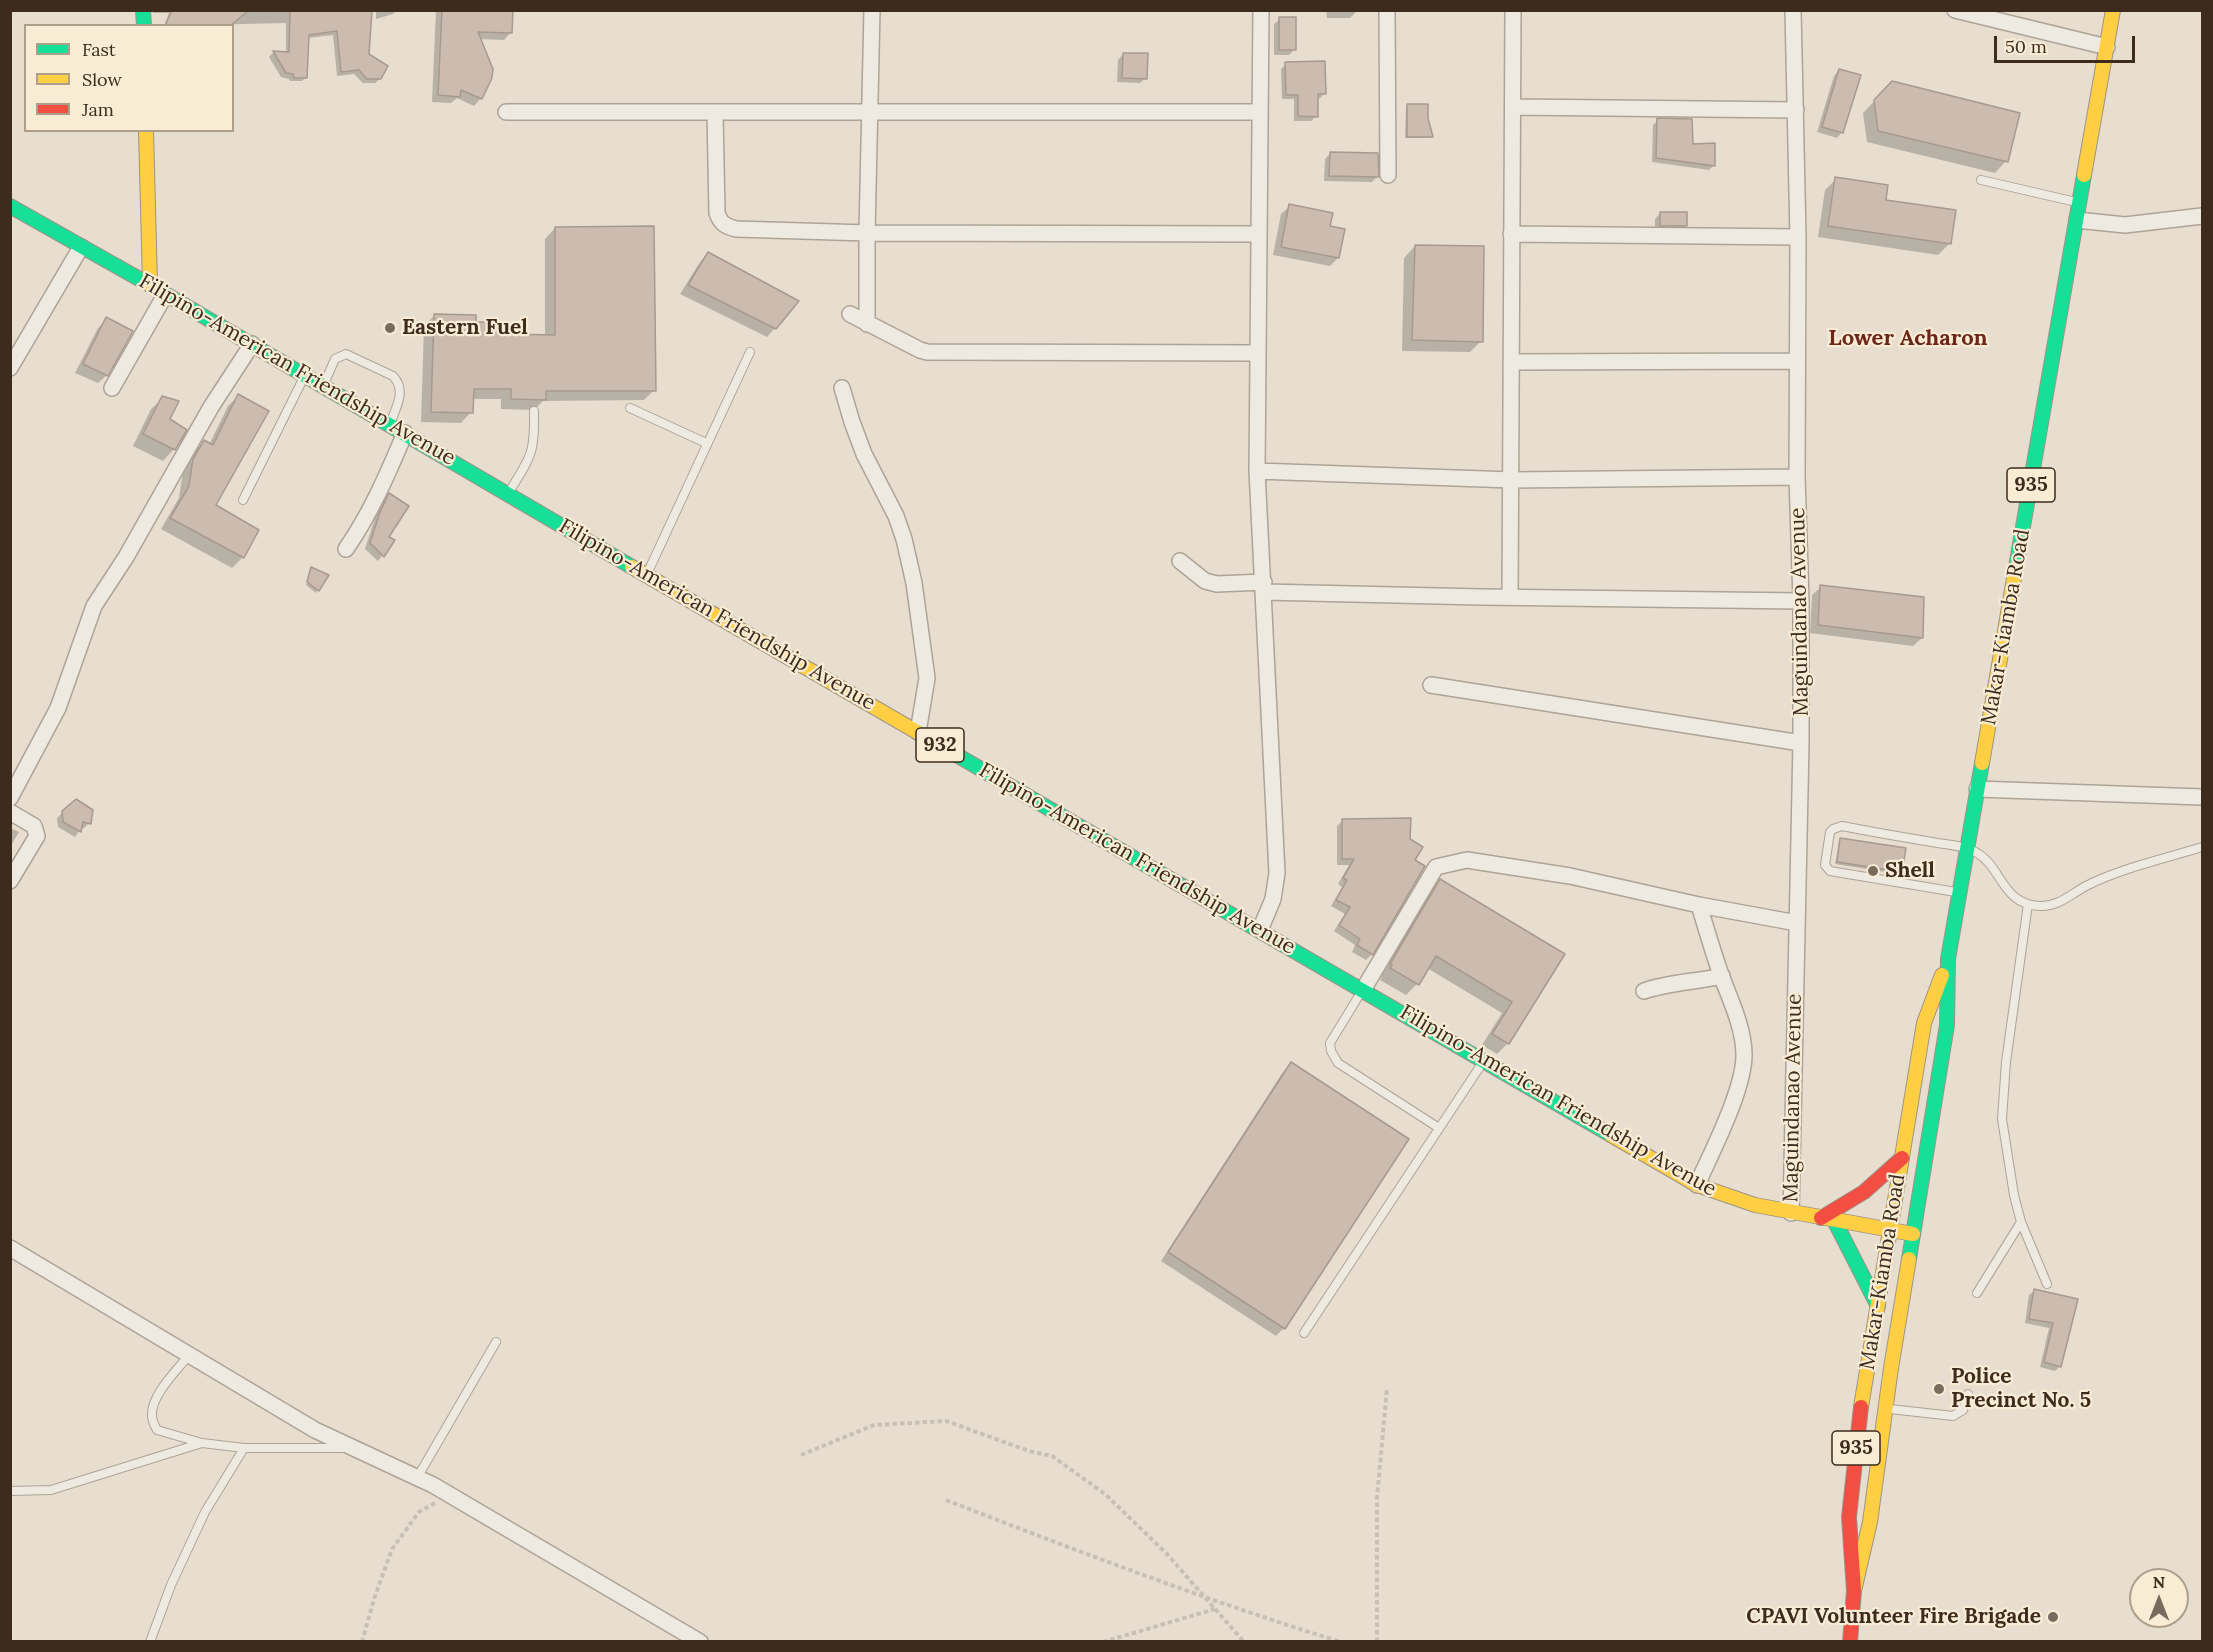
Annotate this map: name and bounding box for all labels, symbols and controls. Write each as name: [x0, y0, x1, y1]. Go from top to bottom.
legend: [24, 24, 234, 132]
scale bar: [1997, 24, 2138, 62]
text: 50 m: [2005, 35, 2047, 58]
text: Fast: [82, 38, 116, 61]
text: Slow: [82, 68, 122, 91]
text: Jam: [82, 98, 114, 121]
street label: Filipino-American Friendship Avenue: [134, 269, 460, 471]
place label: Eastern Fuel: [402, 315, 528, 341]
marker: Eastern Fuel: [383, 321, 397, 335]
district label: Lower Acharon: [1828, 326, 1988, 352]
road number: 935: [2007, 468, 2055, 502]
street label: Maguindanao Avenue: [1786, 507, 1814, 717]
street label: Filipino-American Friendship Avenue: [554, 514, 880, 716]
street label: Makar-Kiamba Road: [1976, 527, 2036, 727]
road number: 932: [916, 728, 964, 762]
street label: Filipino-American Friendship Avenue: [974, 758, 1300, 960]
place label: Shell: [1885, 858, 1935, 884]
marker: Shell: [1866, 864, 1880, 878]
street label: Maguindanao Avenue: [1779, 993, 1807, 1203]
street label: Filipino-American Friendship Avenue: [1395, 1000, 1721, 1202]
street label: Makar-Kiamba Road: [1855, 1172, 1911, 1372]
place label: Police Precinct No. 5: [1951, 1364, 2091, 1414]
marker: Police Precinct No. 5: [1932, 1382, 1946, 1396]
road number: 935: [1832, 1431, 1880, 1465]
north arrow: [2129, 1568, 2189, 1628]
text: N: [2153, 1572, 2165, 1592]
place label: CPAVI Volunteer Fire Brigade: [1746, 1604, 2041, 1630]
marker: CPAVI Volunteer Fire Brigade: [2046, 1610, 2060, 1624]

